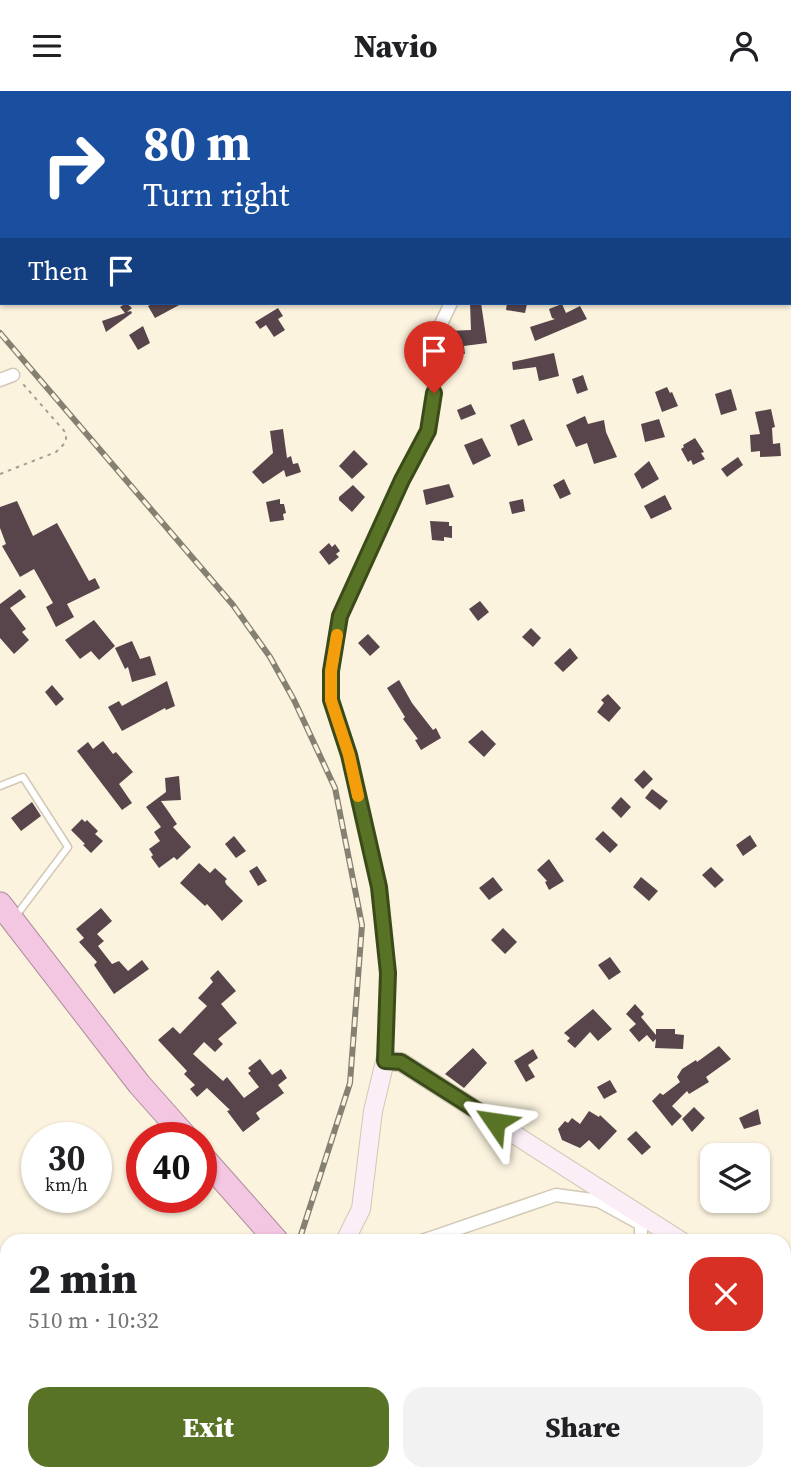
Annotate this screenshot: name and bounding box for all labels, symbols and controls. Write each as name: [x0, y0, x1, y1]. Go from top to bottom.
text: Navio: [354, 24, 437, 68]
icon: menu: [28, 27, 66, 65]
icon: person: [725, 27, 763, 65]
text: 80 m: [143, 109, 251, 176]
icon: right: [28, 119, 119, 210]
text: Turn right: [143, 173, 289, 217]
icon: arrive: [102, 252, 140, 290]
text: Then: [28, 253, 88, 289]
pin: [404, 321, 464, 393]
icon: arrive: [415, 332, 453, 370]
position arrow: [458, 1085, 532, 1159]
speed limit sign: 40: [126, 1122, 217, 1213]
text: 30: [48, 1134, 85, 1182]
map controls: [700, 1143, 770, 1213]
button: layers: [700, 1143, 770, 1213]
text: km/h: [45, 1172, 88, 1197]
text: 2 min: [28, 1249, 138, 1307]
button: close: [689, 1257, 763, 1331]
text: 510 m · 10:32: [28, 1304, 159, 1336]
button: Exit: [28, 1387, 389, 1467]
button: Share: [403, 1387, 763, 1467]

